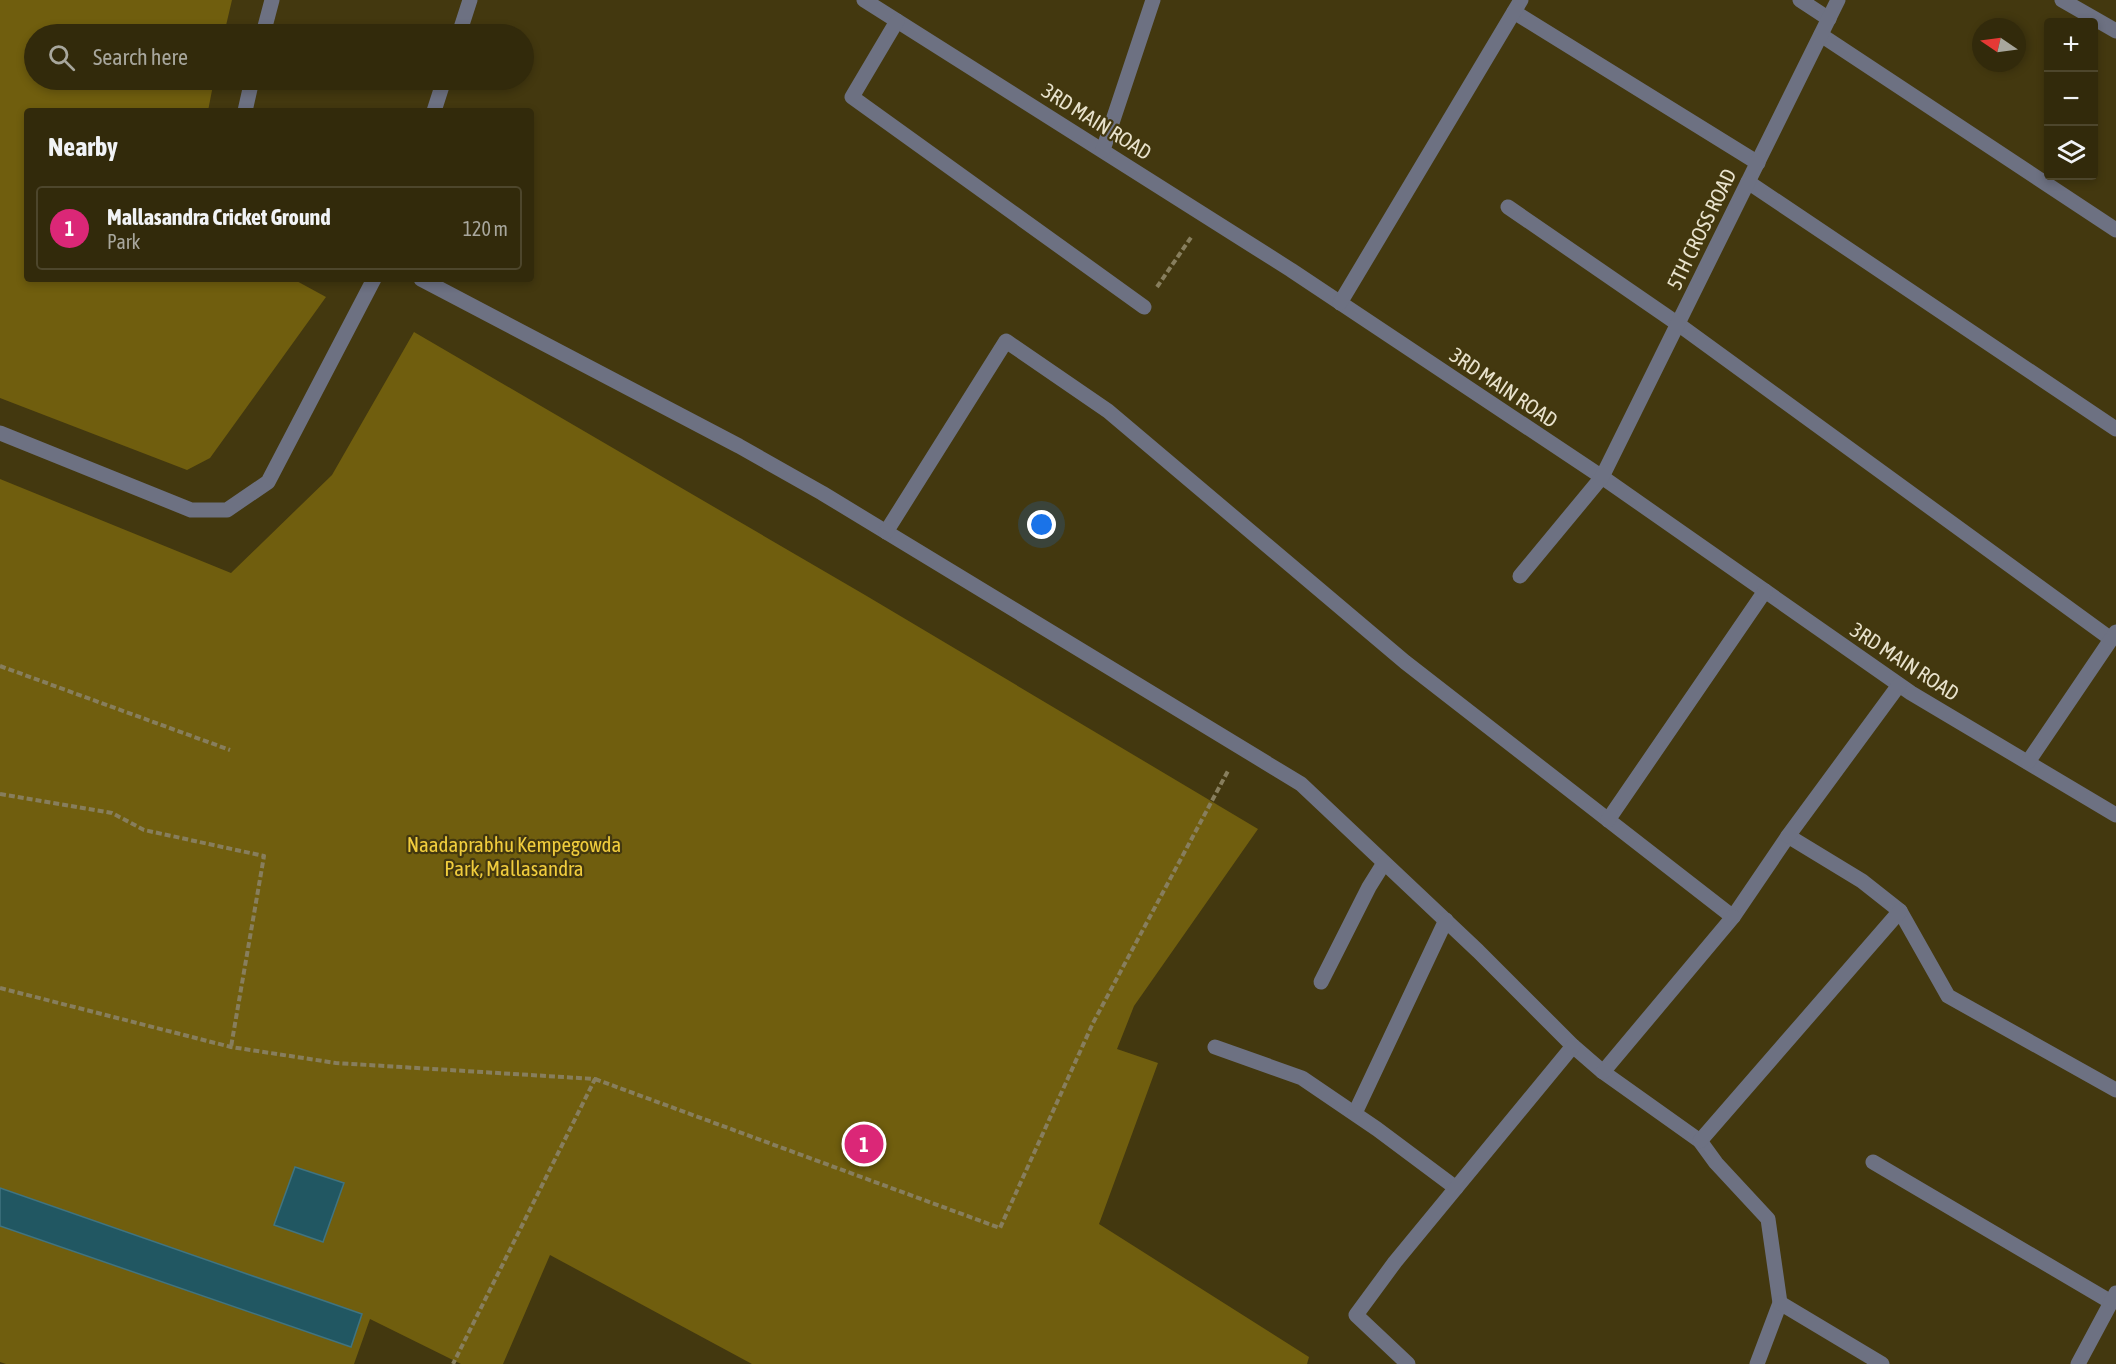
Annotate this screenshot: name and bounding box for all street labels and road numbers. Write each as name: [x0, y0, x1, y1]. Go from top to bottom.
street label: 3RD MAIN ROAD: [1038, 78, 1156, 164]
street label: 5TH CROSS ROAD: [1661, 165, 1741, 293]
street label: 3RD MAIN ROAD: [1446, 342, 1562, 432]
street label: 3RD MAIN ROAD: [1846, 617, 1964, 705]

